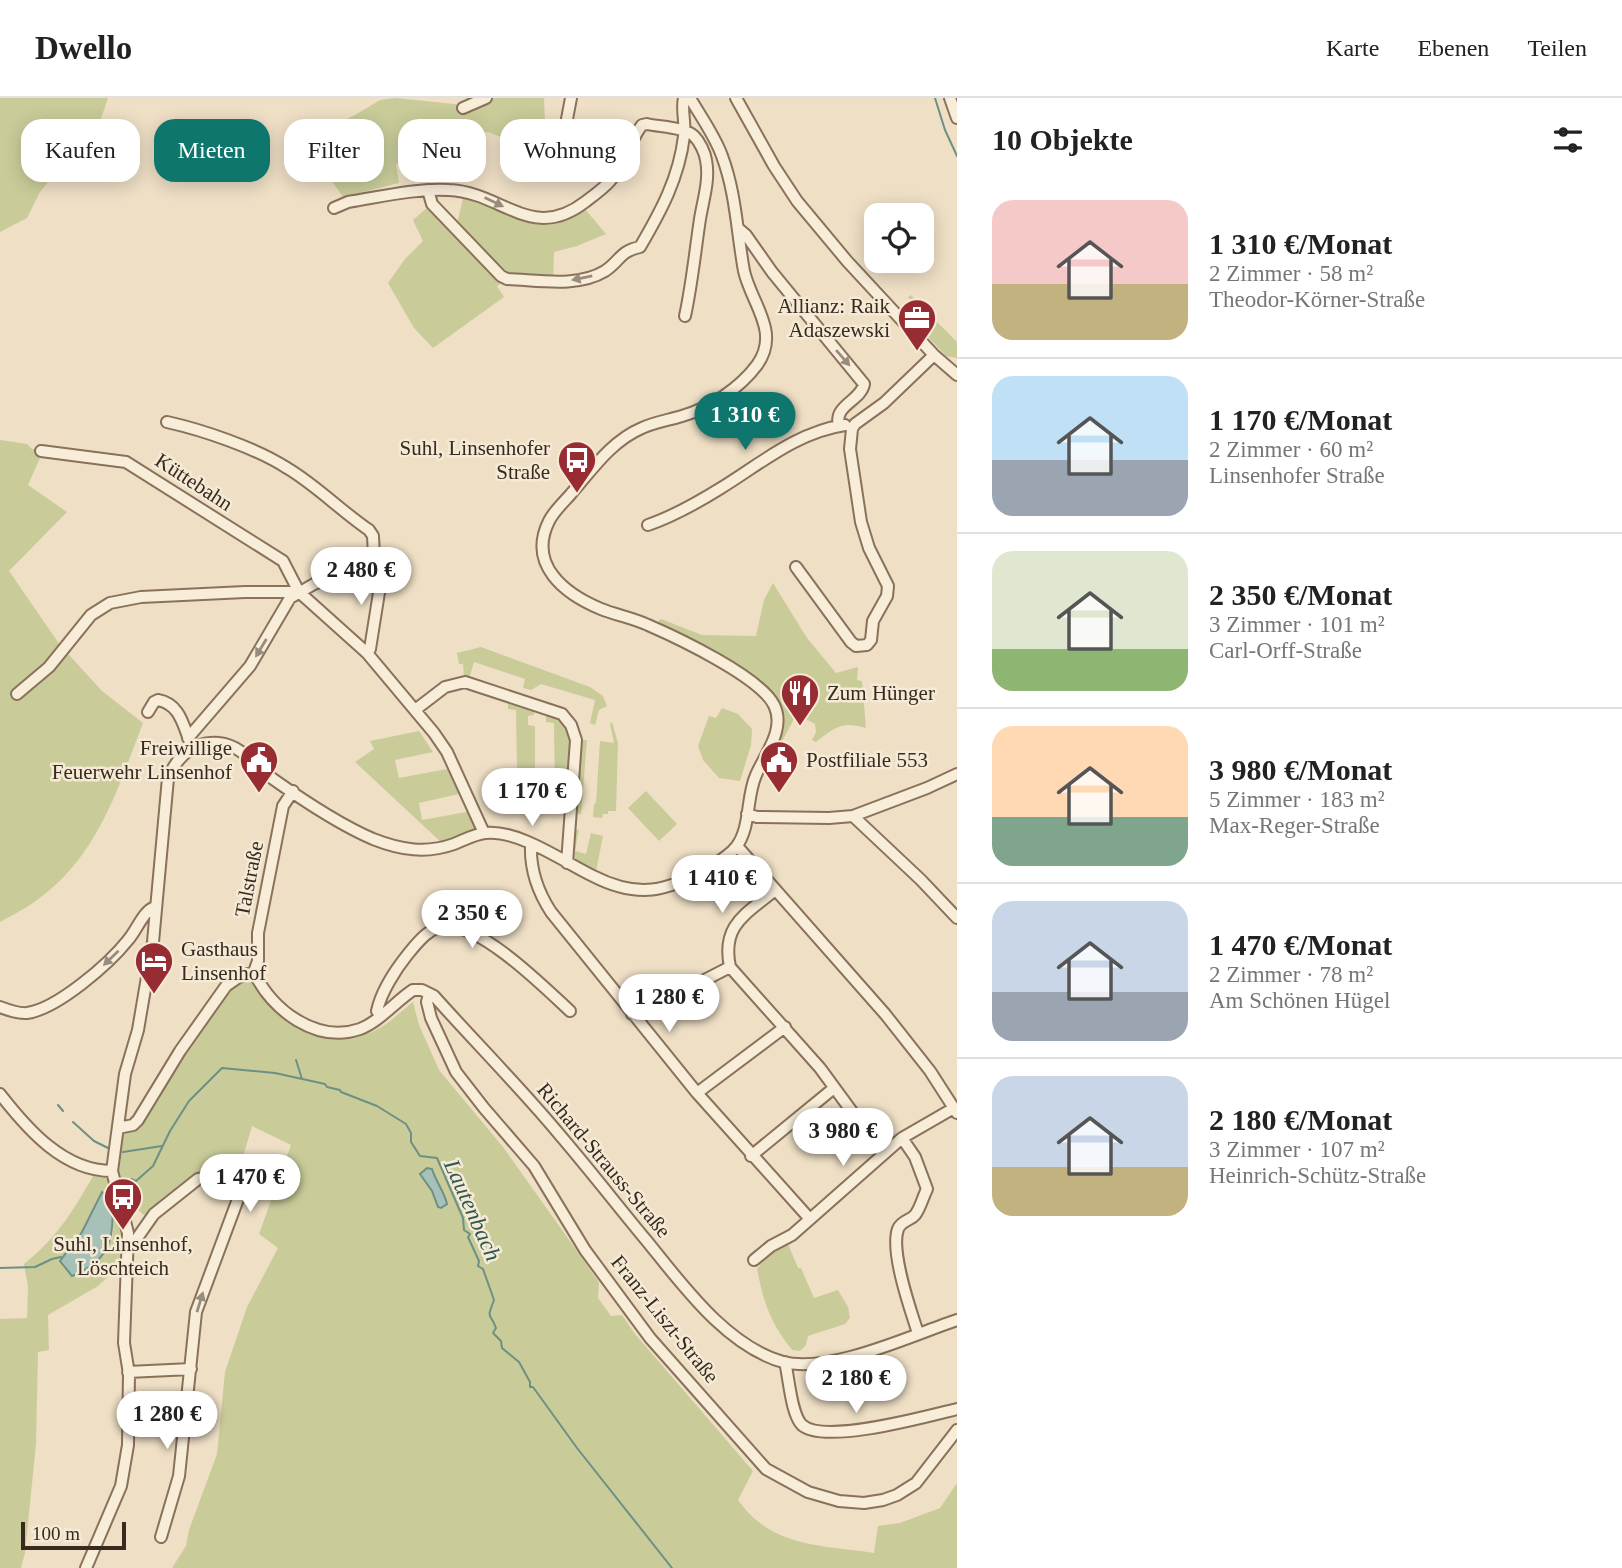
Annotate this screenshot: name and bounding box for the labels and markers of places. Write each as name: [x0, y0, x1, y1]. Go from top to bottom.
place label: Allianz: Raik Adaszewski: [777, 294, 890, 342]
office icon: Allianz: Raik Adaszewski: [896, 297, 938, 352]
pin: 1 310 €: [680, 392, 810, 452]
place label: Suhl, Linsenhofer Straße: [400, 436, 550, 484]
bus stop icon: Suhl, Linsenhofer Straße: [556, 439, 598, 494]
pin: 2 480 €: [296, 547, 426, 607]
restaurant icon: Zum Hünger: [779, 672, 821, 727]
place label: Zum Hünger: [827, 681, 935, 705]
place label: Freiwillige Feuerwehr Linsenhof: [52, 736, 232, 784]
public building icon: Freiwillige Feuerwehr Linsenhof: [238, 739, 280, 794]
public building icon: Postfiliale 553: [758, 739, 800, 794]
place label: Postfiliale 553: [806, 748, 928, 772]
pin: 1 170 €: [467, 768, 597, 828]
pin: 1 410 €: [657, 856, 787, 915]
pin: 2 350 €: [407, 890, 537, 950]
place label: Gasthaus Linsenhof: [181, 937, 266, 985]
hotel icon: Gasthaus Linsenhof: [133, 940, 175, 995]
pin: 1 280 €: [604, 974, 734, 1034]
pin: 3 980 €: [778, 1108, 908, 1168]
pin: 1 470 €: [185, 1154, 315, 1214]
bus stop icon: Suhl, Linsenhof, Löschteich: [102, 1176, 144, 1231]
place label: Suhl, Linsenhof, Löschteich: [53, 1232, 193, 1280]
pin: 2 180 €: [791, 1356, 921, 1415]
pin: 1 280 €: [102, 1392, 232, 1451]

